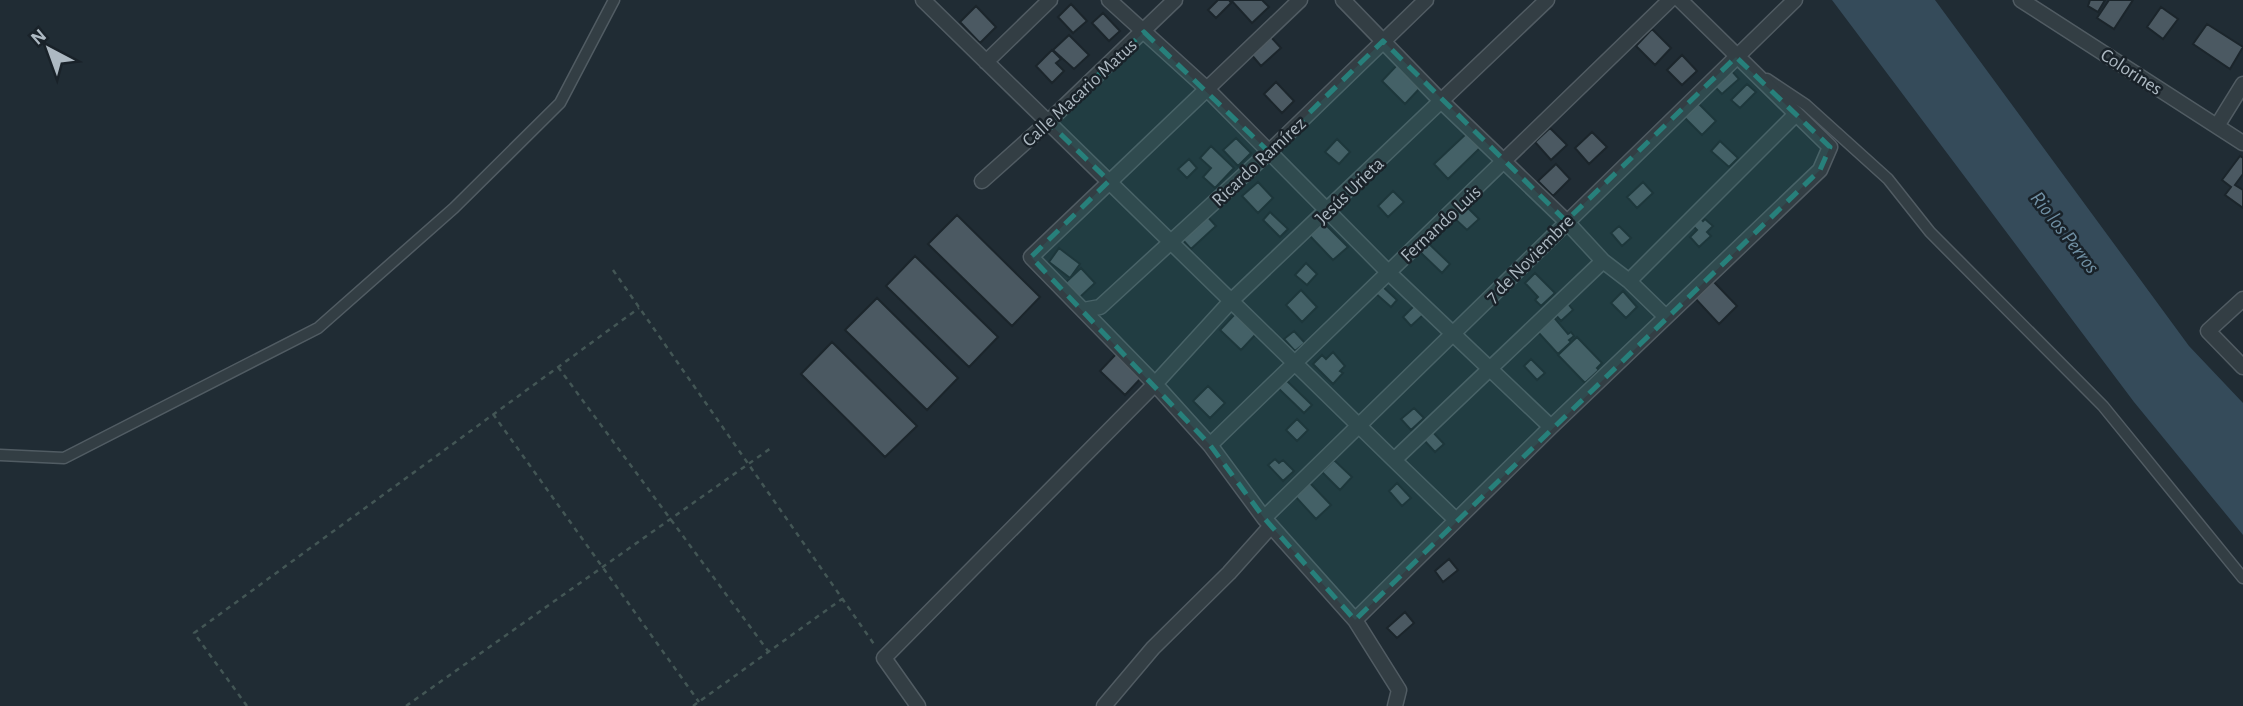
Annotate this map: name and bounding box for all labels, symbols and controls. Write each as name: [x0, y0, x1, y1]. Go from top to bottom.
north arrow: [14, 14, 84, 84]
text: N: [28, 26, 50, 49]
street label: Calle Macario Matus: [1019, 35, 1141, 151]
street label: Colorines: [2097, 46, 2165, 99]
street label: Ricardo Ramírez: [1208, 114, 1310, 210]
street label: Jesús Urieta: [1312, 154, 1388, 228]
street label: Fernando Luis: [1397, 182, 1485, 266]
water label: Rio los Perros: [2026, 187, 2103, 277]
street label: 7 de Noviembre: [1483, 212, 1578, 307]

